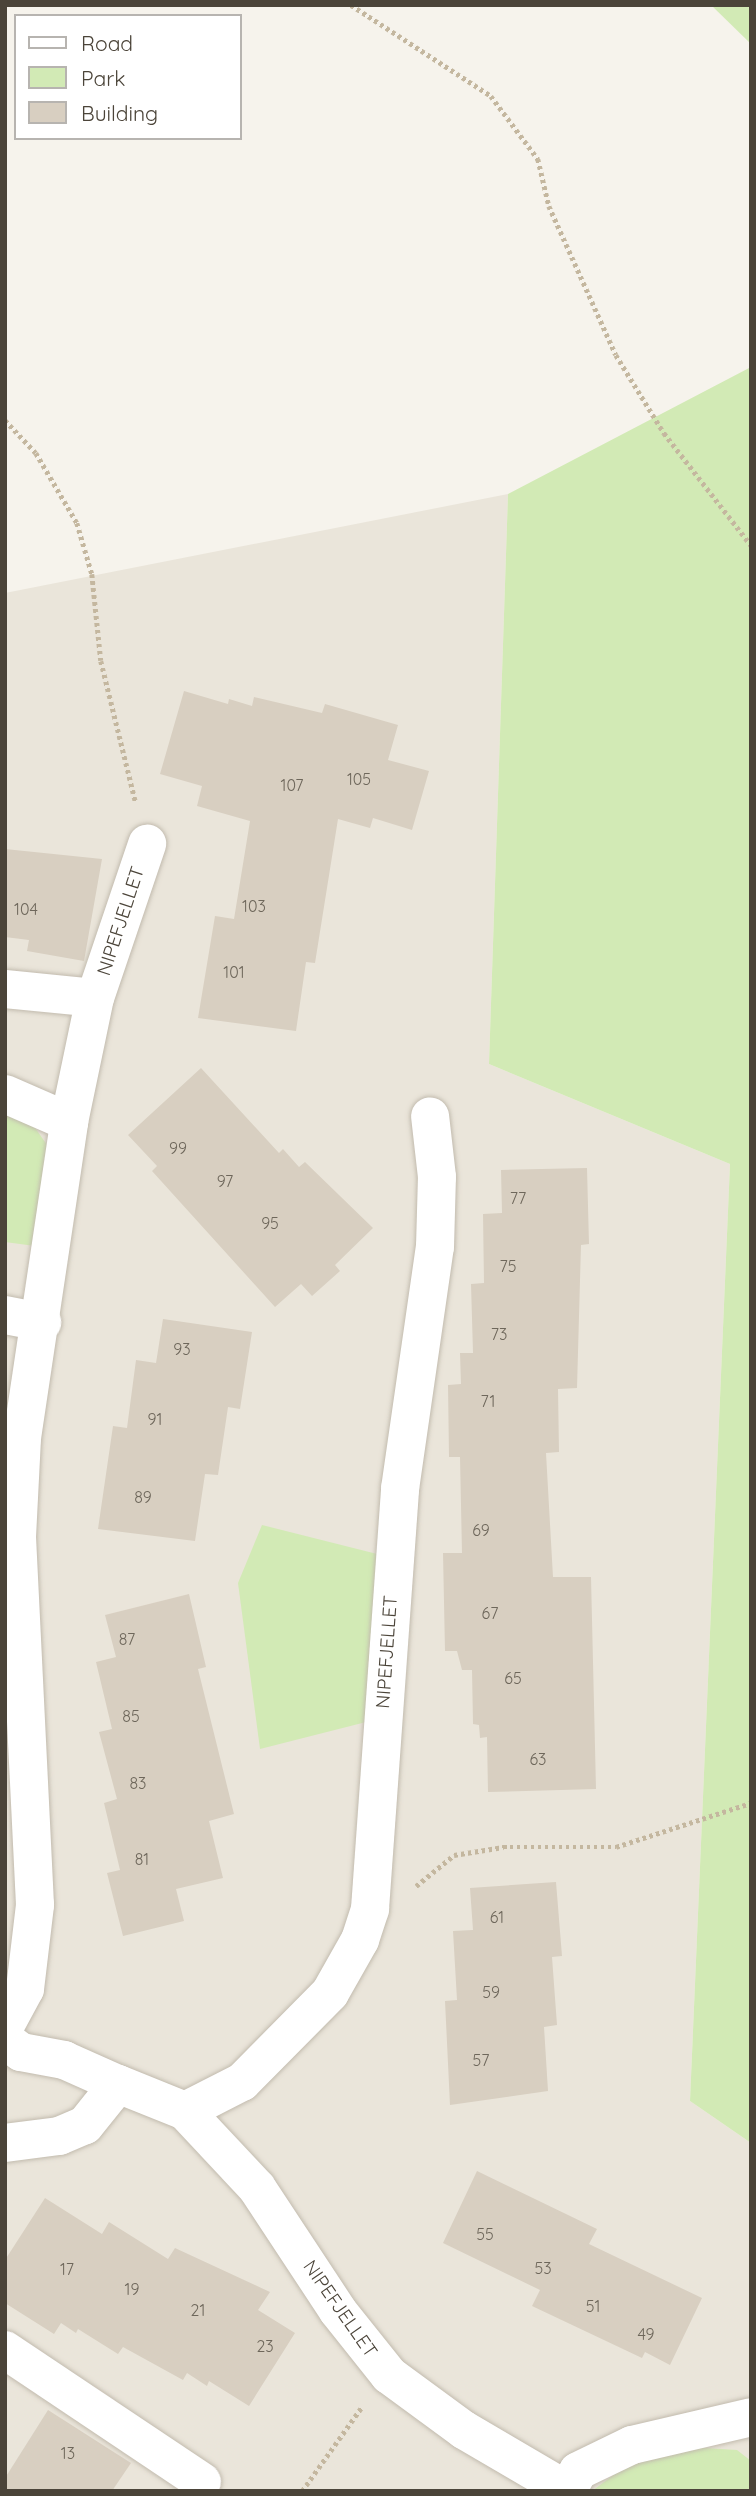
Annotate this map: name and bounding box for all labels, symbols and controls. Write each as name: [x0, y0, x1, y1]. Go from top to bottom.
legend: [14, 14, 242, 140]
text: Road: [81, 30, 133, 56]
text: Park: [81, 65, 125, 91]
text: Building: [81, 100, 158, 126]
house number: 105: [347, 769, 371, 789]
house number: 107: [281, 775, 303, 795]
street label: NIPEFJELLET: [93, 864, 149, 978]
house number: 103: [242, 896, 266, 916]
house number: 104: [14, 899, 38, 919]
house number: 101: [223, 962, 245, 982]
house number: 99: [169, 1138, 187, 1158]
house number: 97: [217, 1171, 233, 1191]
house number: 77: [510, 1188, 526, 1208]
house number: 95: [261, 1213, 279, 1233]
house number: 75: [500, 1256, 516, 1276]
house number: 73: [491, 1324, 507, 1344]
house number: 93: [173, 1339, 191, 1359]
house number: 71: [481, 1391, 495, 1411]
house number: 91: [148, 1409, 162, 1429]
house number: 89: [134, 1487, 152, 1507]
house number: 69: [472, 1520, 490, 1540]
street label: NIPEFJELLET: [372, 1595, 402, 1709]
house number: 67: [482, 1603, 498, 1623]
house number: 87: [119, 1629, 135, 1649]
house number: 65: [504, 1668, 522, 1688]
house number: 85: [122, 1706, 140, 1726]
house number: 63: [530, 1749, 546, 1769]
house number: 83: [129, 1773, 147, 1793]
house number: 81: [135, 1849, 149, 1869]
house number: 61: [490, 1907, 504, 1927]
house number: 59: [482, 1982, 500, 2002]
house number: 57: [473, 2050, 489, 2070]
house number: 55: [476, 2224, 494, 2244]
street label: NIPEFJELLET: [298, 2256, 382, 2362]
house number: 53: [534, 2258, 552, 2278]
house number: 17: [60, 2259, 74, 2279]
house number: 19: [125, 2279, 139, 2299]
house number: 51: [586, 2296, 600, 2316]
house number: 21: [191, 2300, 205, 2320]
house number: 49: [637, 2324, 655, 2344]
house number: 23: [256, 2336, 274, 2356]
house number: 13: [61, 2443, 75, 2463]

